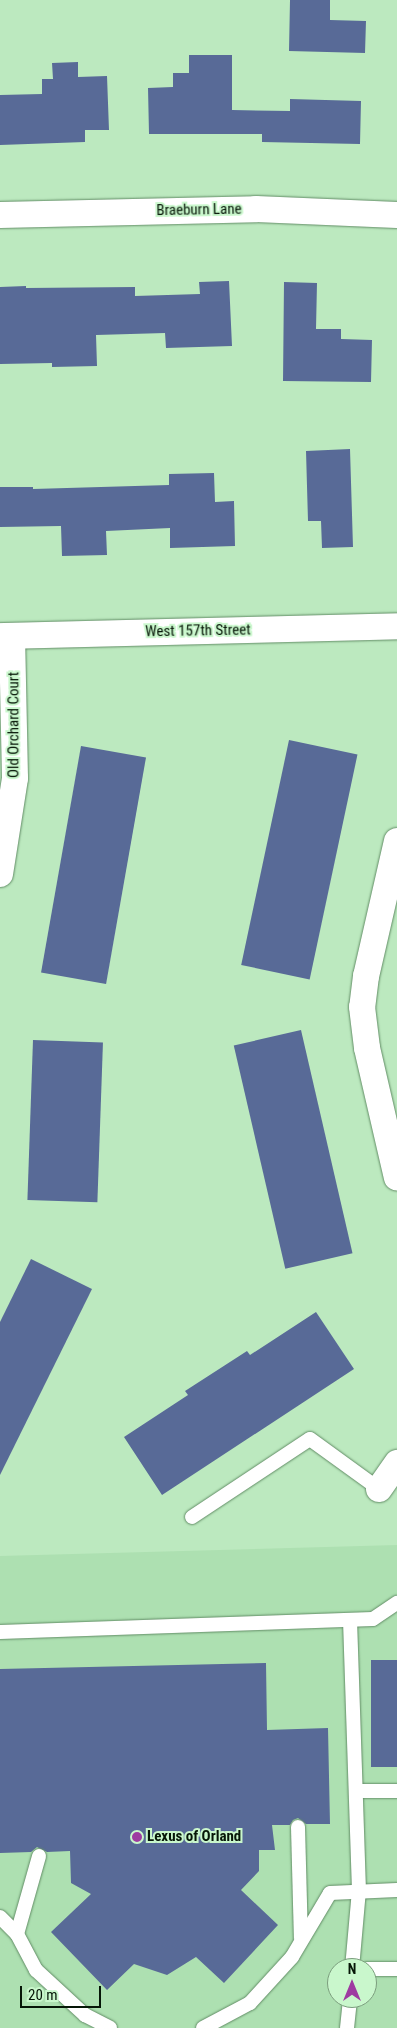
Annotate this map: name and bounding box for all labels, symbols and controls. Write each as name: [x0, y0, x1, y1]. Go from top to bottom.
street label: Braeburn Lane: [156, 200, 242, 220]
street label: West 157th Street: [145, 621, 251, 641]
street label: Old Orchard Court: [5, 672, 23, 778]
place label: Lexus of Orland: [147, 1828, 241, 1846]
marker: Lexus of Orland: [131, 1831, 143, 1843]
north arrow: [327, 1958, 377, 2008]
text: N: [348, 1961, 356, 1977]
scale bar: [22, 1976, 104, 2008]
text: 20 m: [28, 1986, 58, 2004]

